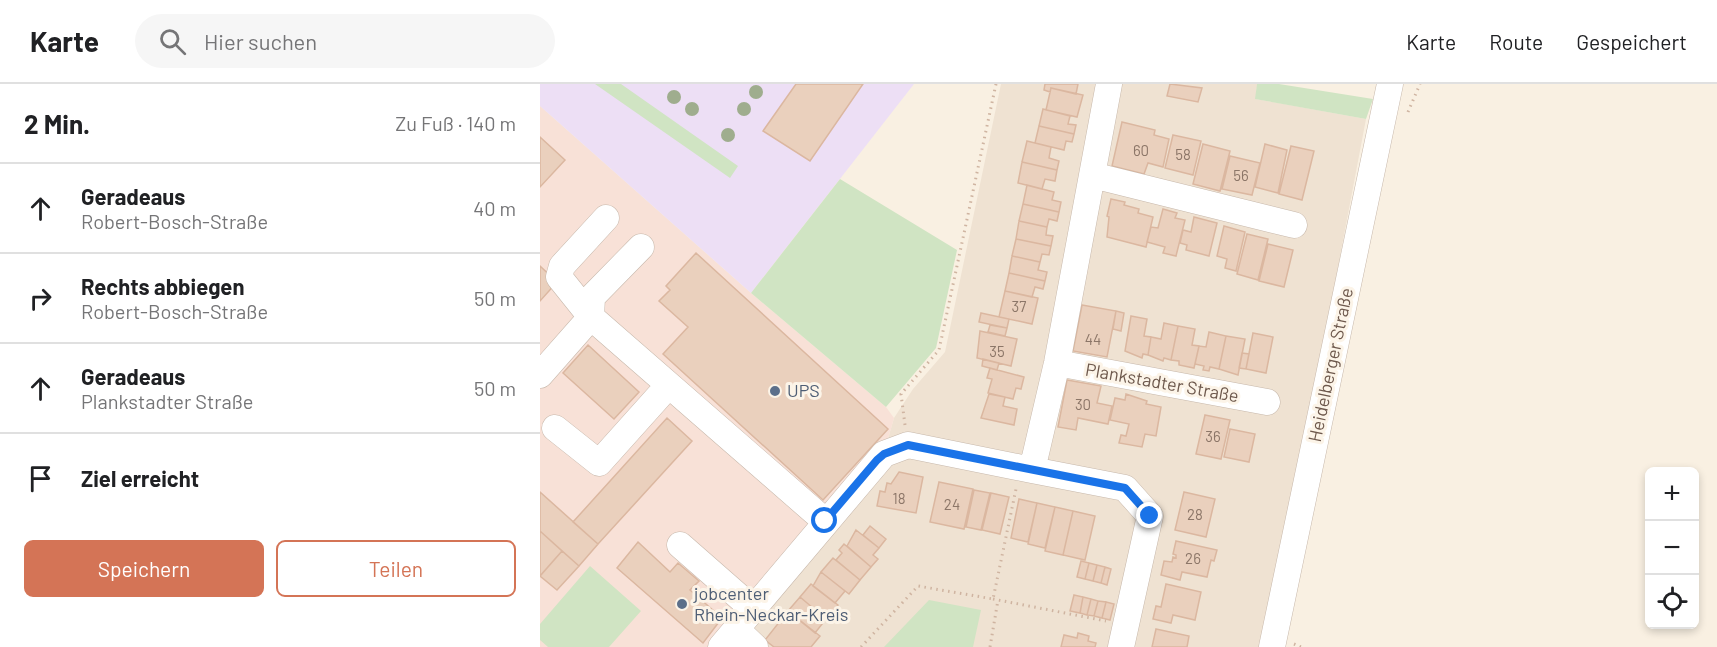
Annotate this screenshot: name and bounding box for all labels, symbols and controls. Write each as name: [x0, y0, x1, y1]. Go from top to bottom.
search box: [135, 14, 555, 68]
text: Karte: [30, 24, 99, 58]
icon: search: [156, 25, 189, 58]
text: Hier suchen: [204, 28, 317, 54]
text: Karte: [1406, 29, 1456, 54]
text: Route: [1489, 29, 1543, 54]
text: Gespeichert: [1576, 29, 1687, 54]
text: 2 Min.: [24, 108, 90, 139]
text: Zu Fuß · 140 m: [395, 111, 516, 135]
house number: 60: [1133, 141, 1149, 159]
house number: 58: [1175, 145, 1191, 163]
house number: 56: [1233, 166, 1249, 184]
text: Geradeaus: [81, 183, 185, 209]
icon: ahead: [24, 192, 57, 225]
text: 40 m: [473, 196, 516, 220]
text: Robert-Bosch-Straße: [81, 209, 268, 233]
text: Rechts abbiegen: [81, 273, 244, 299]
icon: right: [24, 282, 57, 315]
text: 50 m: [474, 286, 516, 310]
street label: Heidelberger Straße: [1303, 286, 1357, 444]
house number: 37: [1012, 297, 1026, 315]
text: Robert-Bosch-Straße: [81, 299, 268, 323]
house number: 44: [1085, 330, 1101, 348]
house number: 35: [989, 342, 1005, 360]
street label: Plankstadter Straße: [1084, 358, 1241, 406]
text: Geradeaus: [81, 363, 185, 389]
icon: ahead: [24, 372, 57, 405]
text: 50 m: [474, 376, 516, 400]
place label: UPS: [787, 379, 820, 401]
marker: UPS: [768, 384, 782, 398]
text: Plankstadter Straße: [81, 389, 254, 413]
house number: 30: [1075, 395, 1091, 413]
house number: 36: [1205, 427, 1221, 445]
icon: arrive: [24, 462, 57, 495]
text: Ziel erreicht: [81, 465, 199, 491]
map controls: [1645, 467, 1699, 629]
button: +: [1645, 467, 1699, 521]
house number: 18: [892, 489, 906, 507]
house number: 24: [944, 495, 960, 513]
route end: [1136, 502, 1162, 528]
house number: 28: [1187, 505, 1203, 523]
route start: [811, 507, 837, 533]
button: −: [1645, 521, 1699, 575]
button: Speichern: [24, 540, 264, 597]
button: Teilen: [276, 540, 516, 597]
house number: 26: [1185, 549, 1201, 567]
button: locate: [1645, 575, 1699, 629]
place label: jobcenter Rhein-Neckar-Kreis: [693, 582, 848, 625]
marker: jobcenter Rhein-Neckar-Kreis: [675, 597, 689, 611]

